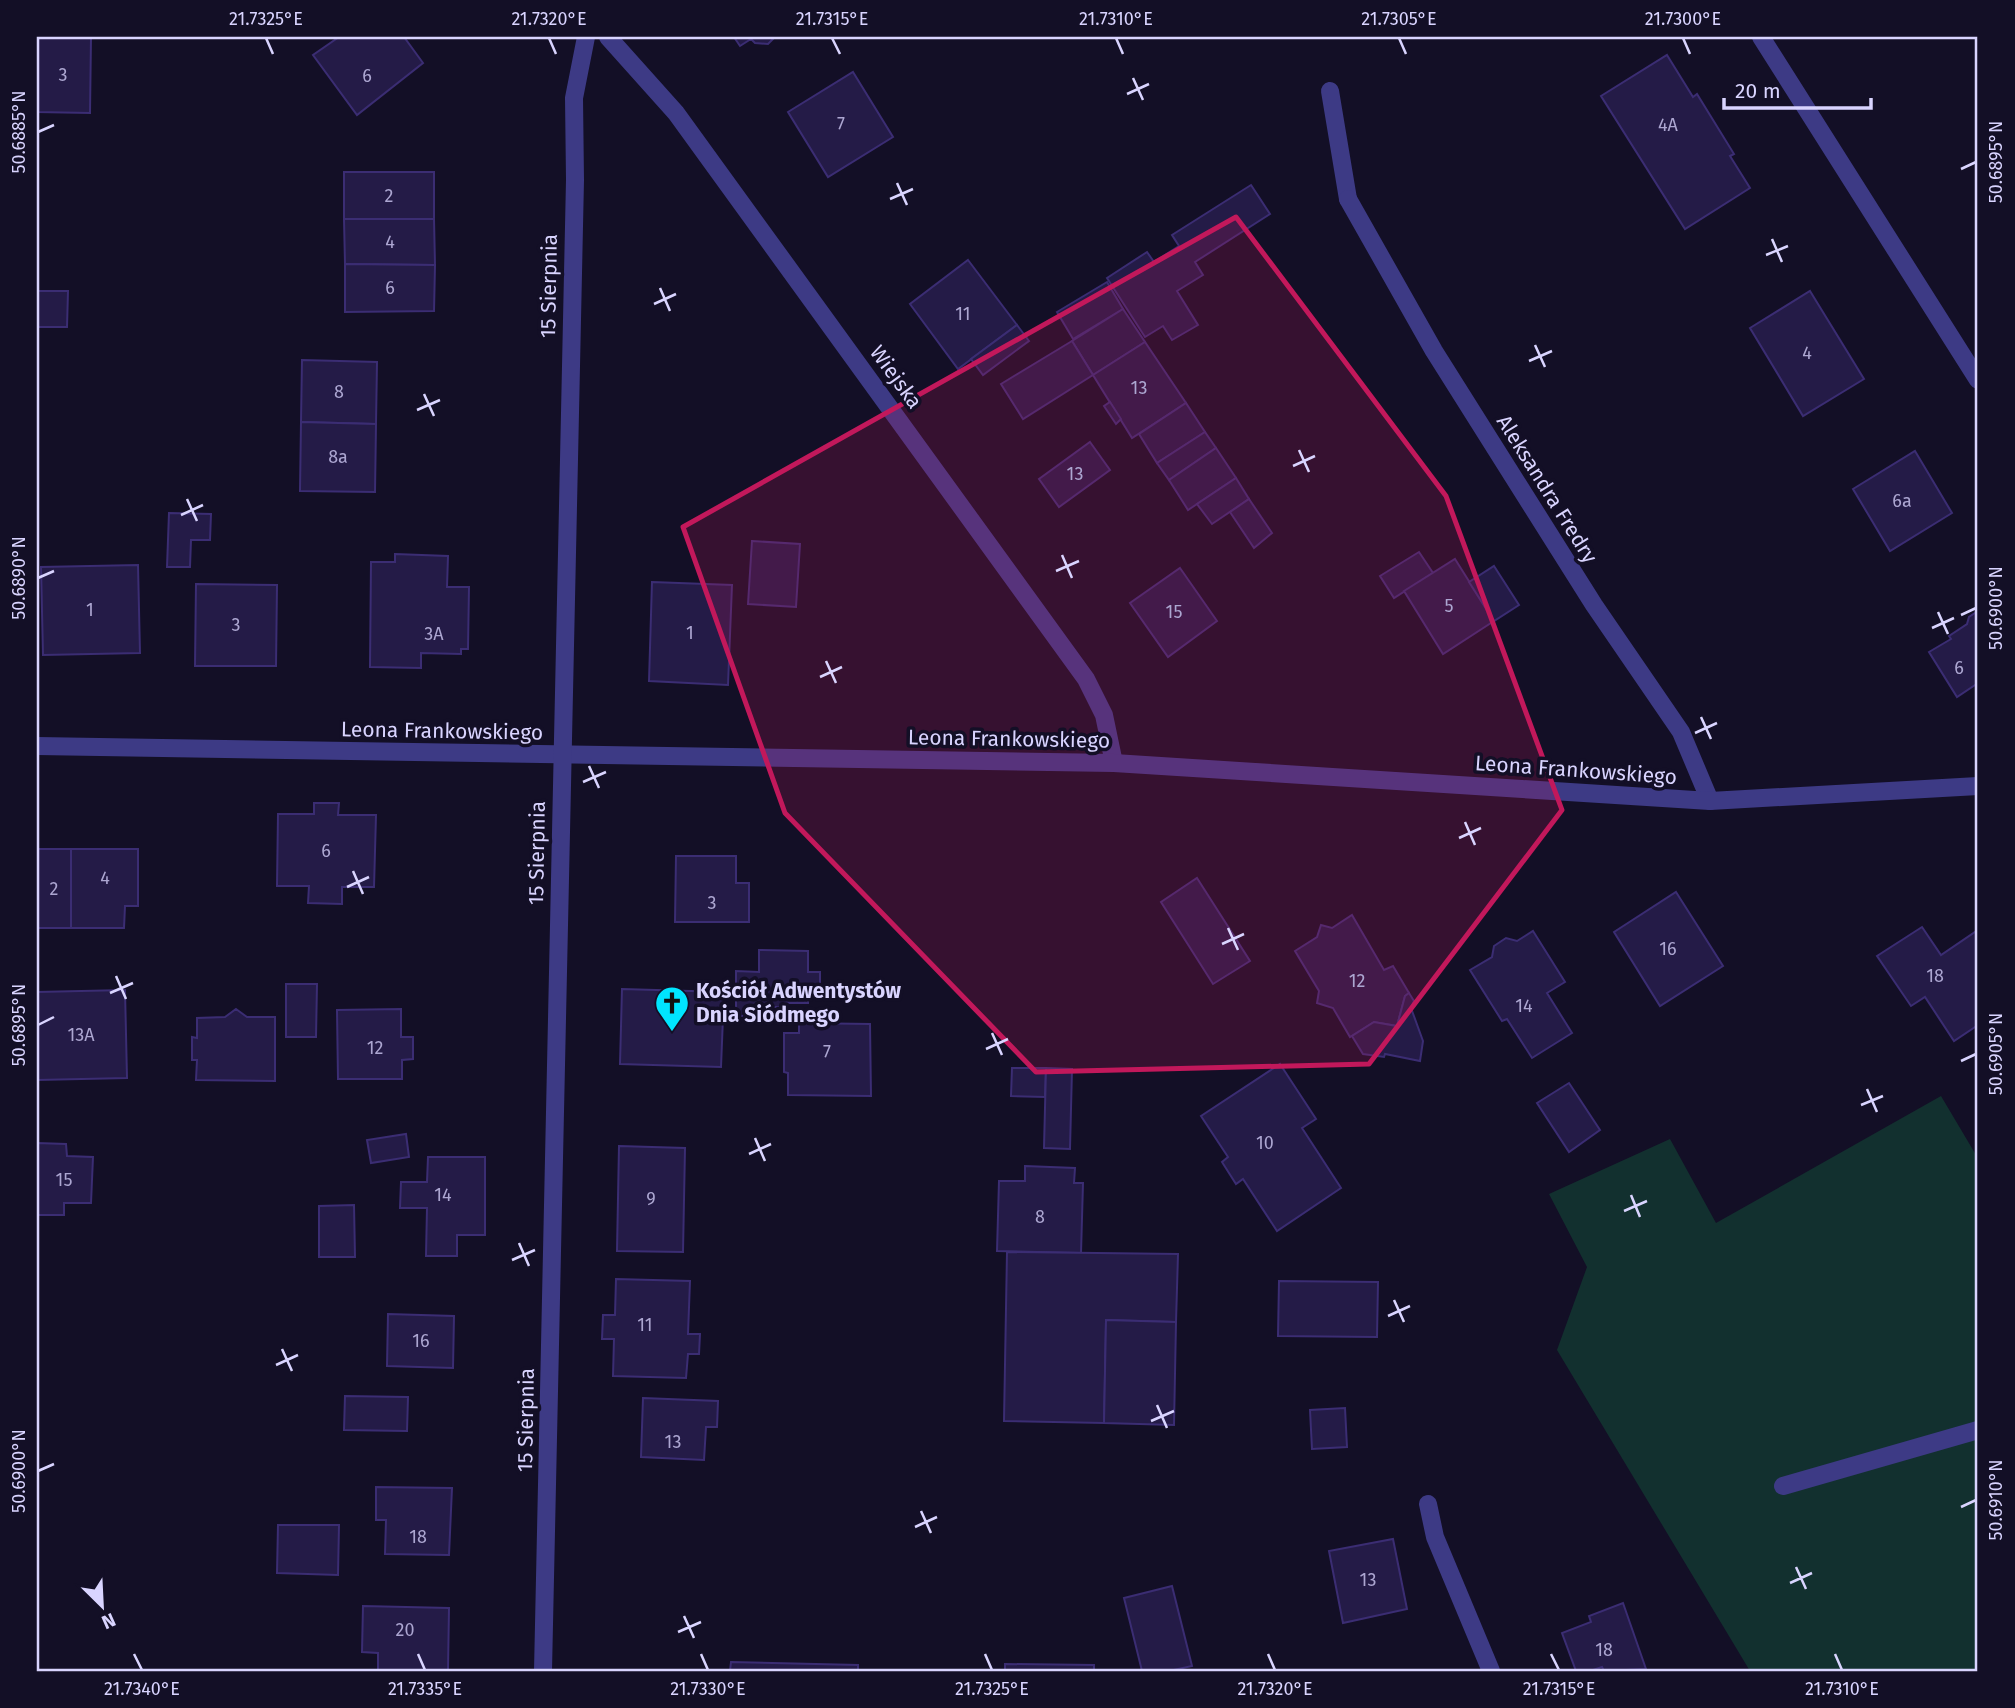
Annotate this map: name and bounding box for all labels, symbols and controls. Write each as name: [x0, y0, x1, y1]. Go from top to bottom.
text: 21.7325°E: [229, 8, 303, 30]
text: 21.7320°E: [511, 8, 587, 30]
text: 21.7315°E: [796, 8, 868, 30]
text: 21.7310°E: [1079, 8, 1153, 30]
text: 21.7305°E: [1361, 8, 1437, 30]
text: 21.7300°E: [1645, 8, 1721, 30]
house number: 3: [59, 64, 67, 86]
house number: 6: [362, 65, 372, 87]
scale bar: [1724, 66, 1871, 110]
text: 20 m: [1735, 78, 1781, 104]
text: 50.6885°N: [8, 90, 30, 174]
house number: 7: [837, 113, 845, 135]
house number: 4A: [1658, 114, 1679, 136]
text: 50.6895°N: [1985, 121, 2007, 203]
house number: 2: [385, 185, 394, 207]
house number: 4: [385, 231, 395, 253]
street label: 15 Sierpnia: [535, 234, 563, 338]
house number: 6: [385, 277, 395, 299]
house number: 11: [955, 303, 971, 325]
street label: Wiejska: [864, 340, 928, 414]
house number: 4: [1802, 342, 1812, 364]
house number: 13: [1131, 377, 1147, 399]
house number: 8: [334, 381, 344, 403]
street label: Aleksandra Fredry: [1491, 410, 1603, 568]
house number: 8a: [328, 446, 348, 468]
house number: 13: [1067, 463, 1083, 485]
house number: 6a: [1892, 490, 1912, 512]
text: 50.6890°N: [8, 536, 30, 620]
text: 50.6900°N: [1985, 566, 2007, 650]
house number: 5: [1444, 595, 1454, 617]
house number: 1: [86, 599, 94, 621]
house number: 15: [1166, 601, 1182, 623]
house number: 3: [232, 614, 240, 636]
house number: 1: [686, 622, 694, 644]
house number: 3A: [424, 623, 444, 645]
house number: 6: [1954, 657, 1964, 679]
street label: Leona Frankowskiego: [341, 716, 543, 746]
street label: Leona Frankowskiego: [908, 724, 1110, 754]
street label: Leona Frankowskiego: [1474, 750, 1678, 790]
street label: 15 Sierpnia: [523, 801, 551, 905]
house number: 6: [321, 840, 331, 862]
house number: 4: [100, 867, 110, 889]
house number: 2: [50, 878, 59, 900]
house number: 3: [708, 892, 716, 914]
house number: 16: [1659, 938, 1677, 960]
house number: 18: [1926, 965, 1944, 987]
house number: 12: [1349, 970, 1365, 992]
place label: Kościół Adwentystów Dnia Siódmego: [696, 978, 901, 1028]
text: 50.6895°N: [8, 984, 30, 1066]
church icon: Kościół Adwentystów Dnia Siódmego: [653, 984, 691, 1033]
house number: 14: [1515, 995, 1533, 1017]
text: 50.6905°N: [1985, 1013, 2007, 1095]
house number: 13A: [67, 1024, 95, 1046]
house number: 12: [367, 1037, 383, 1059]
house number: 7: [823, 1041, 831, 1063]
house number: 10: [1256, 1132, 1274, 1154]
house number: 15: [56, 1169, 72, 1191]
house number: 14: [434, 1184, 452, 1206]
house number: 9: [646, 1188, 656, 1210]
house number: 8: [1035, 1206, 1045, 1228]
house number: 11: [637, 1314, 653, 1336]
house number: 16: [412, 1330, 430, 1352]
street label: 15 Sierpnia: [512, 1368, 540, 1472]
text: 50.6900°N: [8, 1429, 30, 1513]
house number: 13: [665, 1431, 681, 1453]
text: 50.6910°N: [1985, 1459, 2007, 1541]
house number: 18: [409, 1526, 427, 1548]
house number: 13: [1360, 1569, 1376, 1591]
north arrow: [66, 1572, 136, 1642]
text: N: [98, 1608, 119, 1634]
house number: 20: [396, 1619, 414, 1641]
house number: 18: [1595, 1639, 1613, 1661]
text: 21.7340°E: [104, 1678, 180, 1700]
text: 21.7335°E: [388, 1678, 462, 1700]
text: 21.7330°E: [670, 1678, 746, 1700]
text: 21.7325°E: [955, 1678, 1029, 1700]
text: 21.7320°E: [1237, 1678, 1313, 1700]
text: 21.7315°E: [1523, 1678, 1595, 1700]
text: 21.7310°E: [1805, 1678, 1879, 1700]

